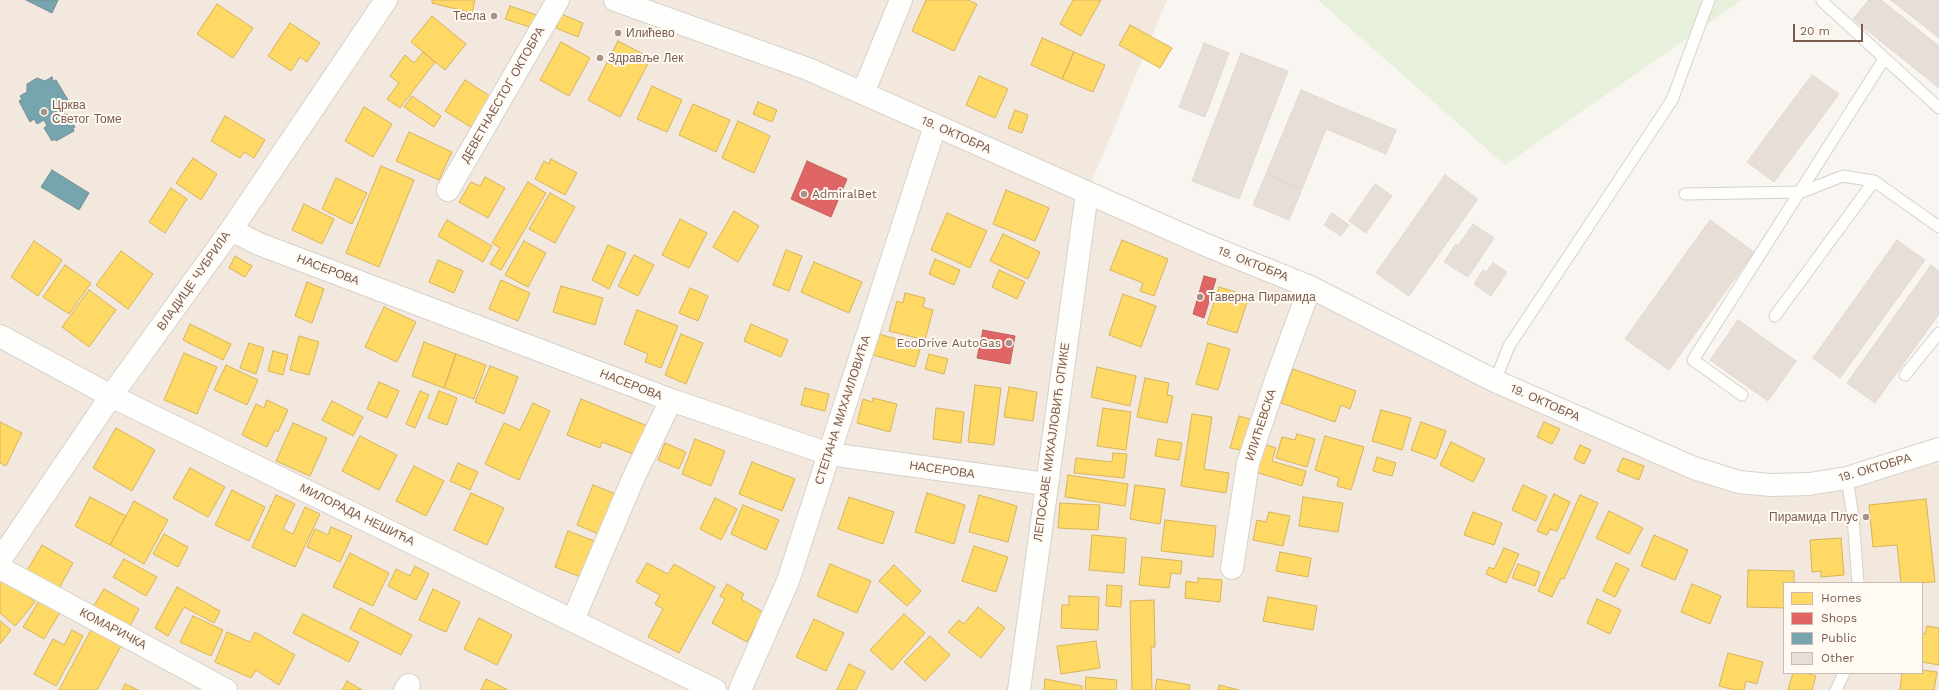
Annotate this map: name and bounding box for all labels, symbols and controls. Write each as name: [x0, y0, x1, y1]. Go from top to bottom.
place label: Тесла: [453, 9, 486, 23]
marker: Тесла: [489, 11, 499, 21]
scale bar: [1795, 16, 1865, 42]
street label: ДЕВЕТНАЕСТОГ ОКТОБРА: [458, 24, 548, 166]
text: 20 m: [1800, 24, 1830, 38]
place label: Илићево: [626, 26, 675, 40]
marker: Илићево: [613, 28, 623, 38]
place label: Здравље Лек: [608, 51, 683, 65]
marker: Здравље Лек: [595, 53, 605, 63]
place label: Црква Светог Томе: [52, 98, 122, 126]
marker: Црква Светог Томе: [39, 107, 49, 117]
street label: 19. ОКТОБРА: [919, 113, 993, 157]
place label: AdmiralBet: [812, 187, 877, 201]
marker: AdmiralBet: [799, 189, 809, 199]
street label: ВЛАДИЦЕ ЧУБРИЛА: [154, 229, 234, 333]
street label: 19. ОКТОБРА: [1216, 243, 1290, 285]
street label: НАСЕРОВА: [295, 251, 361, 289]
place label: Таверна Пирамида: [1208, 290, 1316, 304]
marker: Таверна Пирамида: [1195, 292, 1205, 302]
street label: СТЕПАНА МИХАИЛОВИЋА: [812, 333, 874, 487]
place label: EcoDrive AutoGas: [897, 336, 1001, 350]
marker: EcoDrive AutoGas: [1004, 338, 1014, 348]
street label: ЛЕПОСАВЕ МИХАЈЛОВИЋ ОПИКЕ: [1031, 342, 1073, 542]
street label: НАСЕРОВА: [598, 366, 664, 404]
street label: 19. ОКТОБРА: [1508, 381, 1582, 425]
street label: ИЛИЋЕВСКА: [1243, 387, 1279, 463]
street label: 19. ОКТОБРА: [1837, 451, 1913, 485]
street label: НАСЕРОВА: [908, 458, 976, 482]
street label: МИЛОРАДА НЕШИЋА: [297, 481, 417, 549]
place label: Пирамида Плус: [1769, 510, 1858, 524]
marker: Пирамида Плус: [1861, 512, 1871, 522]
legend: [1783, 582, 1923, 674]
text: Homes: [1821, 591, 1862, 605]
street label: КОМАРИЧКА: [77, 605, 149, 653]
text: Shops: [1821, 611, 1857, 625]
text: Public: [1821, 631, 1857, 645]
text: Other: [1821, 651, 1854, 665]

